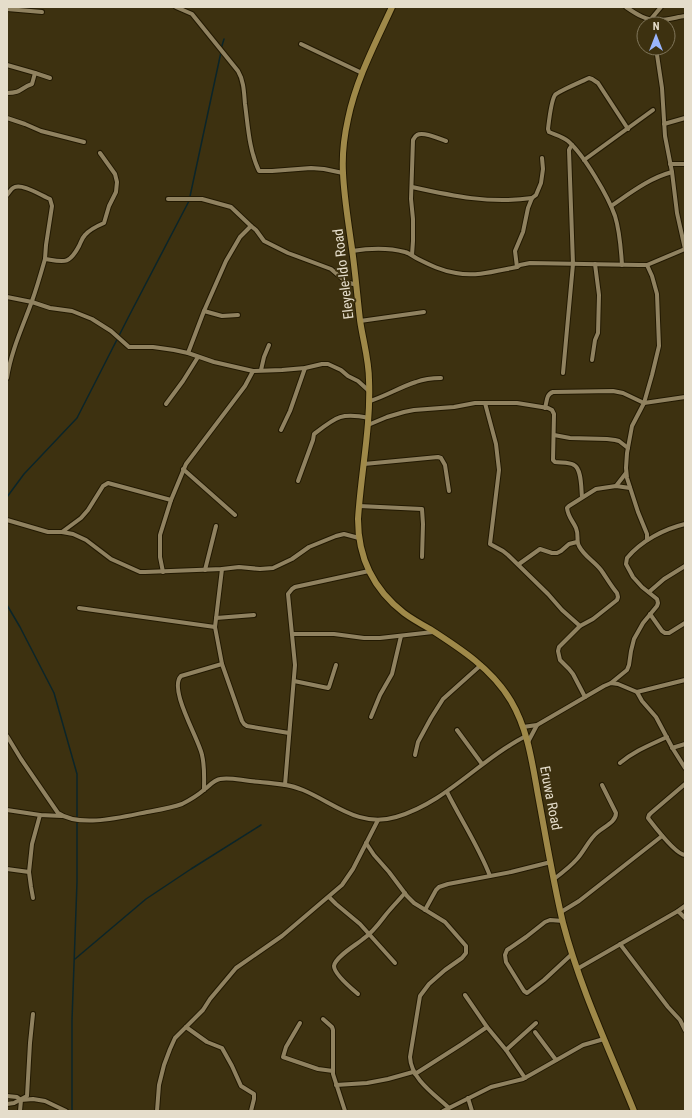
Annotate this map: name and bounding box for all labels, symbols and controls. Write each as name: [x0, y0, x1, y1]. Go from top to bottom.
north arrow: [636, 16, 676, 56]
text: N: [653, 20, 660, 33]
street label: Eleyele-Ido Road: [330, 228, 356, 320]
street label: Eruwa Road: [537, 765, 565, 831]

